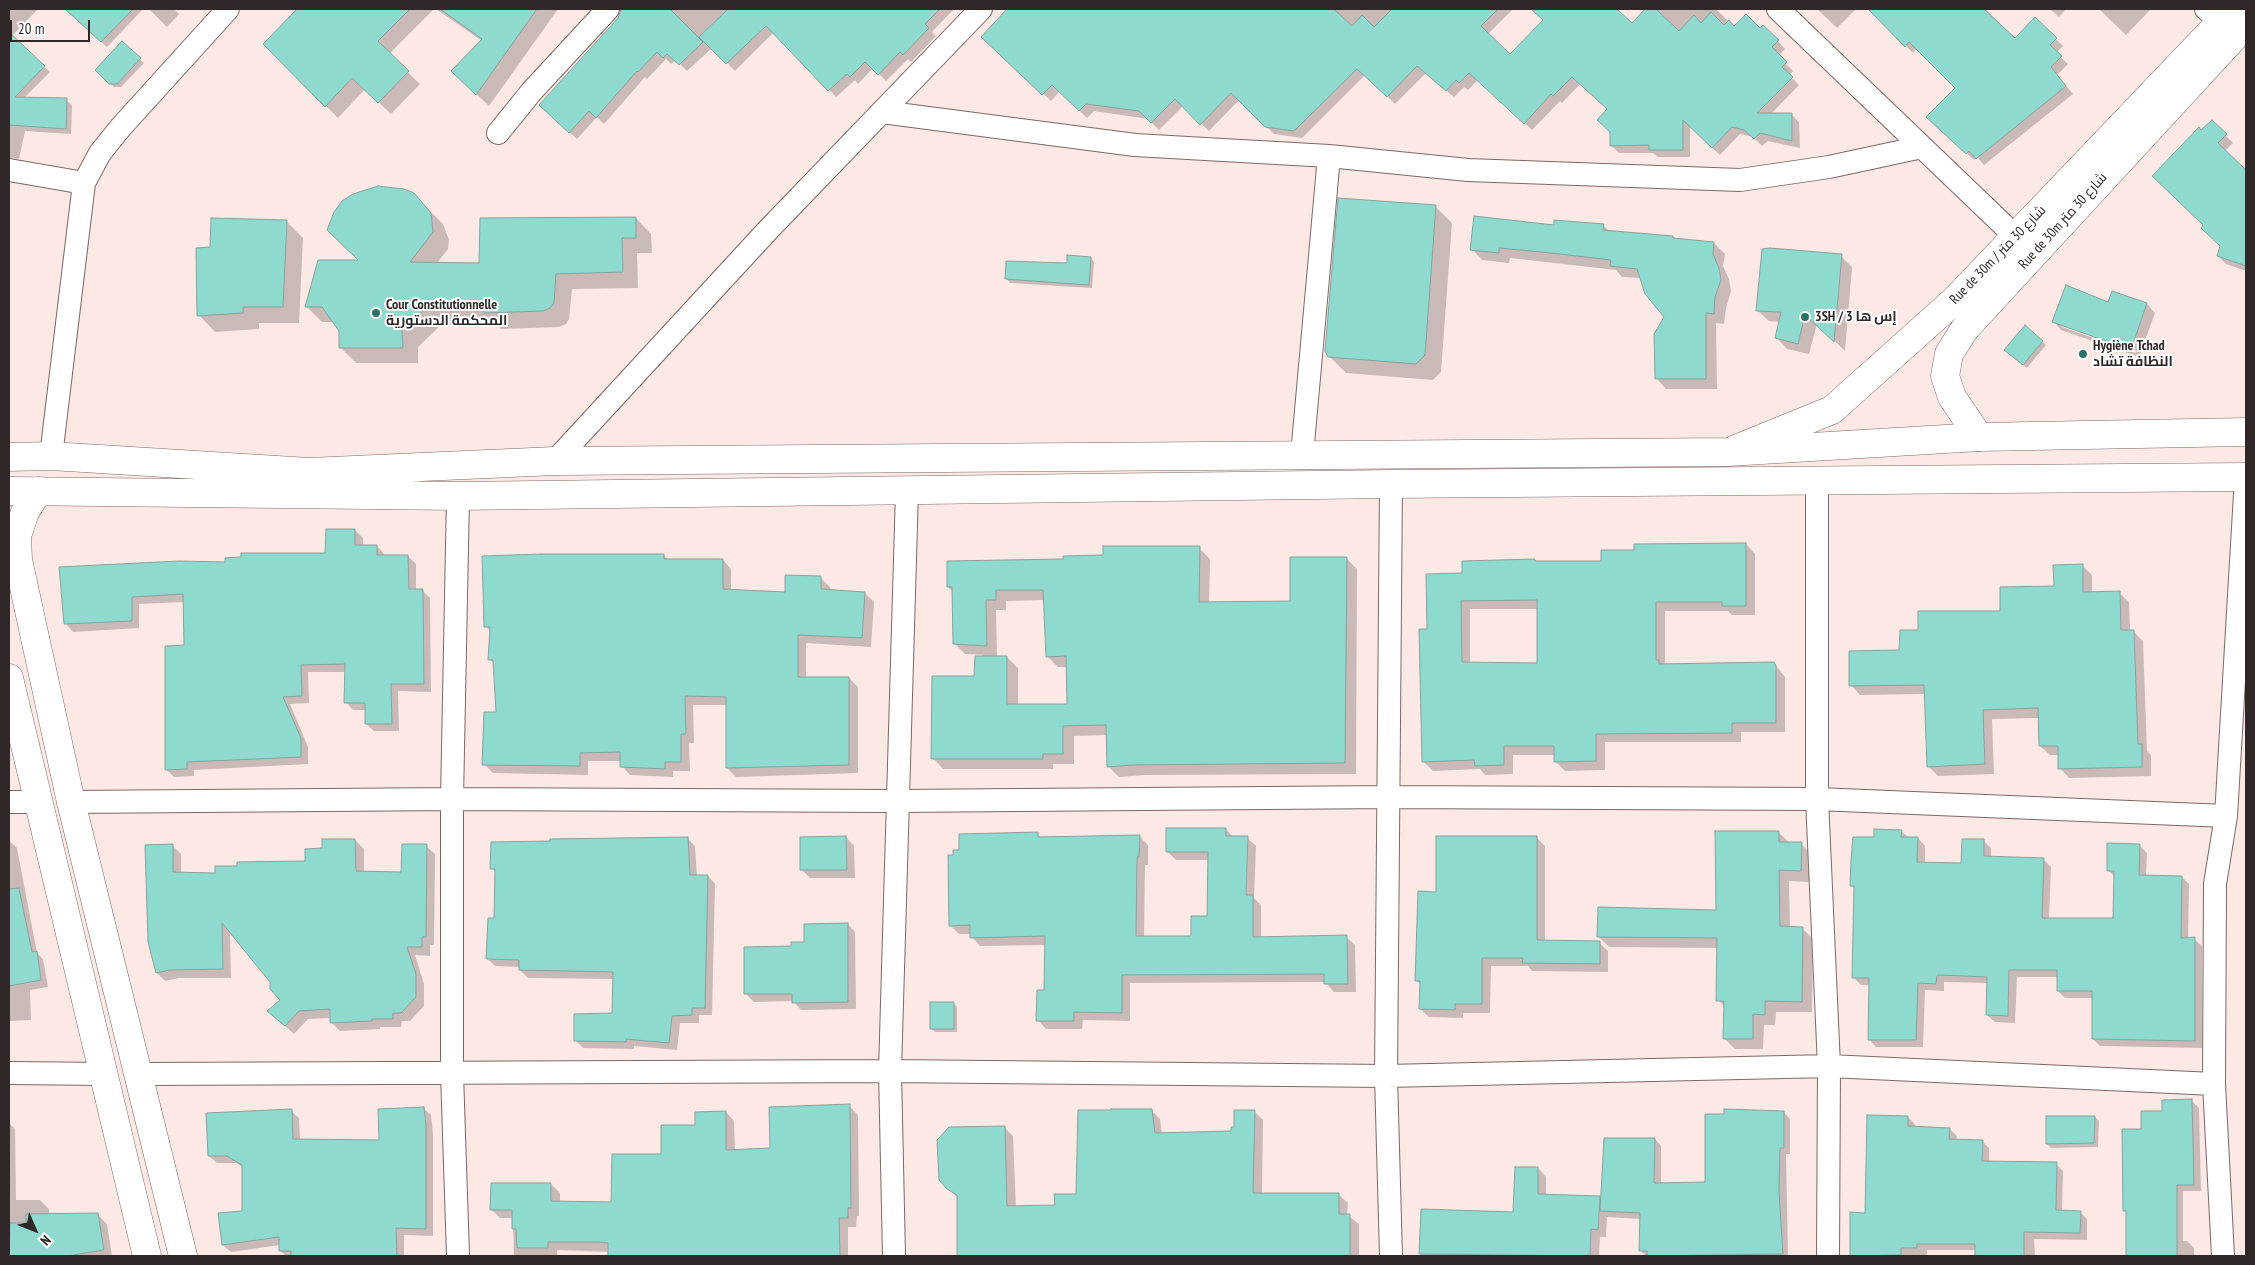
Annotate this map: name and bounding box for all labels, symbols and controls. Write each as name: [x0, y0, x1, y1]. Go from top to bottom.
scale bar: [12, 10, 92, 42]
text: 20 m: [18, 19, 44, 38]
street label: Rue de 30m شارع 30 متر: [2015, 169, 2111, 273]
street label: Rue de 30m / شارع 30 متر: [1946, 202, 2050, 308]
place label: Cour Constitutionnelle المحكمة الدستورية: [386, 297, 507, 330]
marker: Cour Constitutionnelle المحكمة الدستورية: [370, 307, 382, 319]
place label: 3SH / 3 إس ها: [1815, 309, 1897, 325]
marker: 3SH / 3 إس ها: [1799, 311, 1811, 323]
place label: Hygiène Tchad النظافة تشاد: [2093, 338, 2173, 371]
marker: Hygiène Tchad النظافة تشاد: [2077, 348, 2089, 360]
north arrow: [10, 1205, 60, 1255]
text: N: [37, 1231, 55, 1249]

